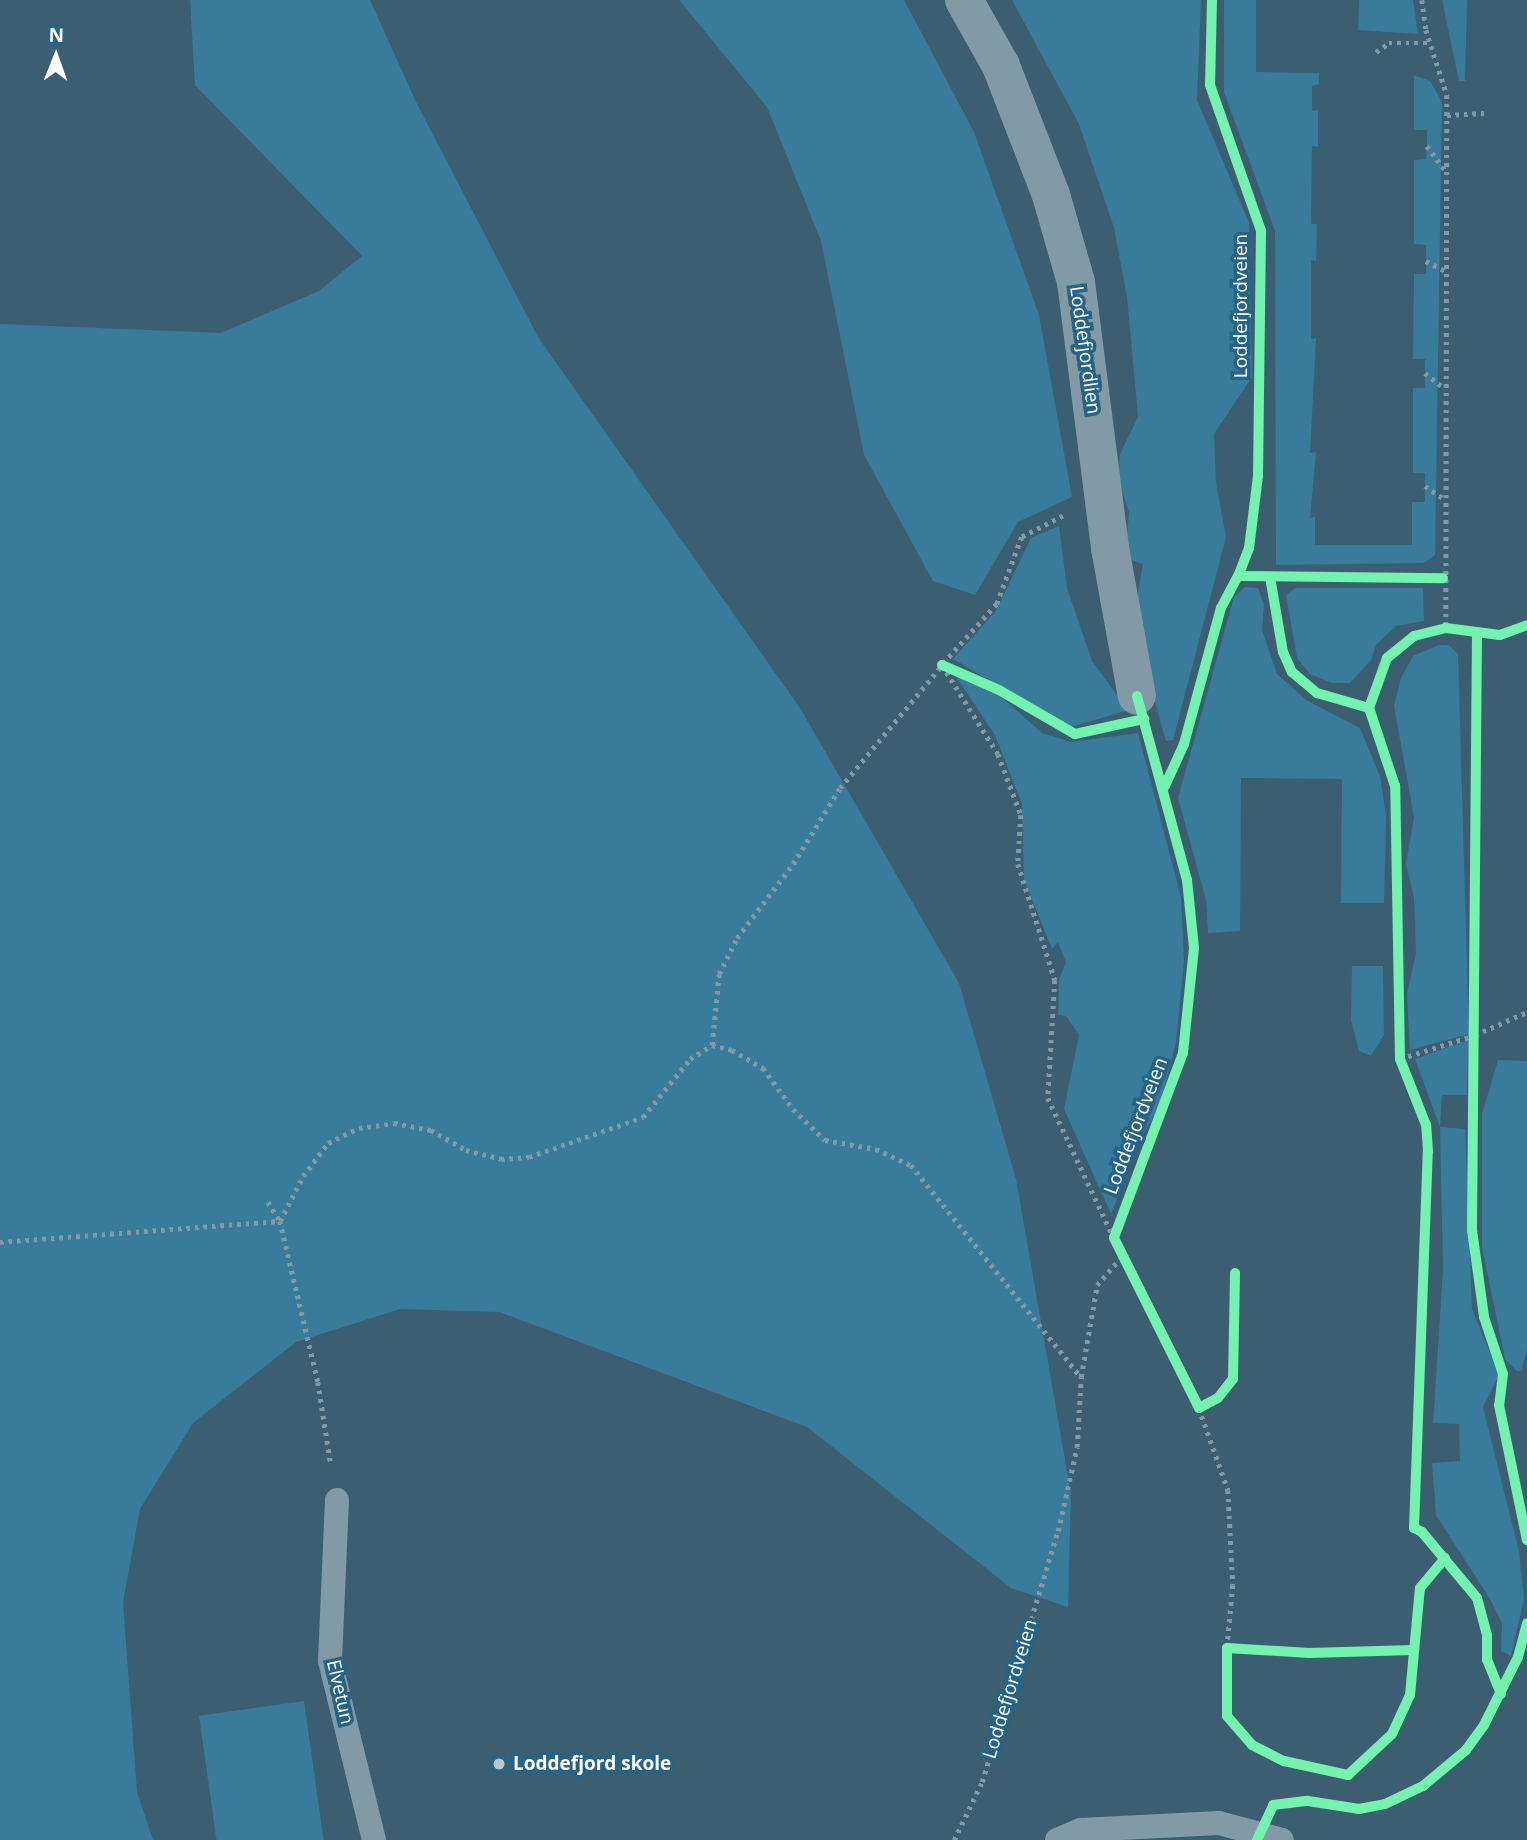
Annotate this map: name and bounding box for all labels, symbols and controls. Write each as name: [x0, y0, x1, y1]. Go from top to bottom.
north arrow: [21, 21, 91, 91]
text: N: [48, 22, 64, 48]
street label: Loddefjordveien: [1230, 234, 1252, 378]
street label: Loddefjordlien: [1065, 284, 1105, 416]
street label: Loddefjordveien: [1099, 1054, 1173, 1198]
street label: Loddefjordveien: [978, 1617, 1042, 1761]
street label: Elvetun: [322, 1657, 358, 1727]
place label: Loddefjord skole: [513, 1753, 671, 1775]
marker: Loddefjord skole: [491, 1756, 507, 1772]

